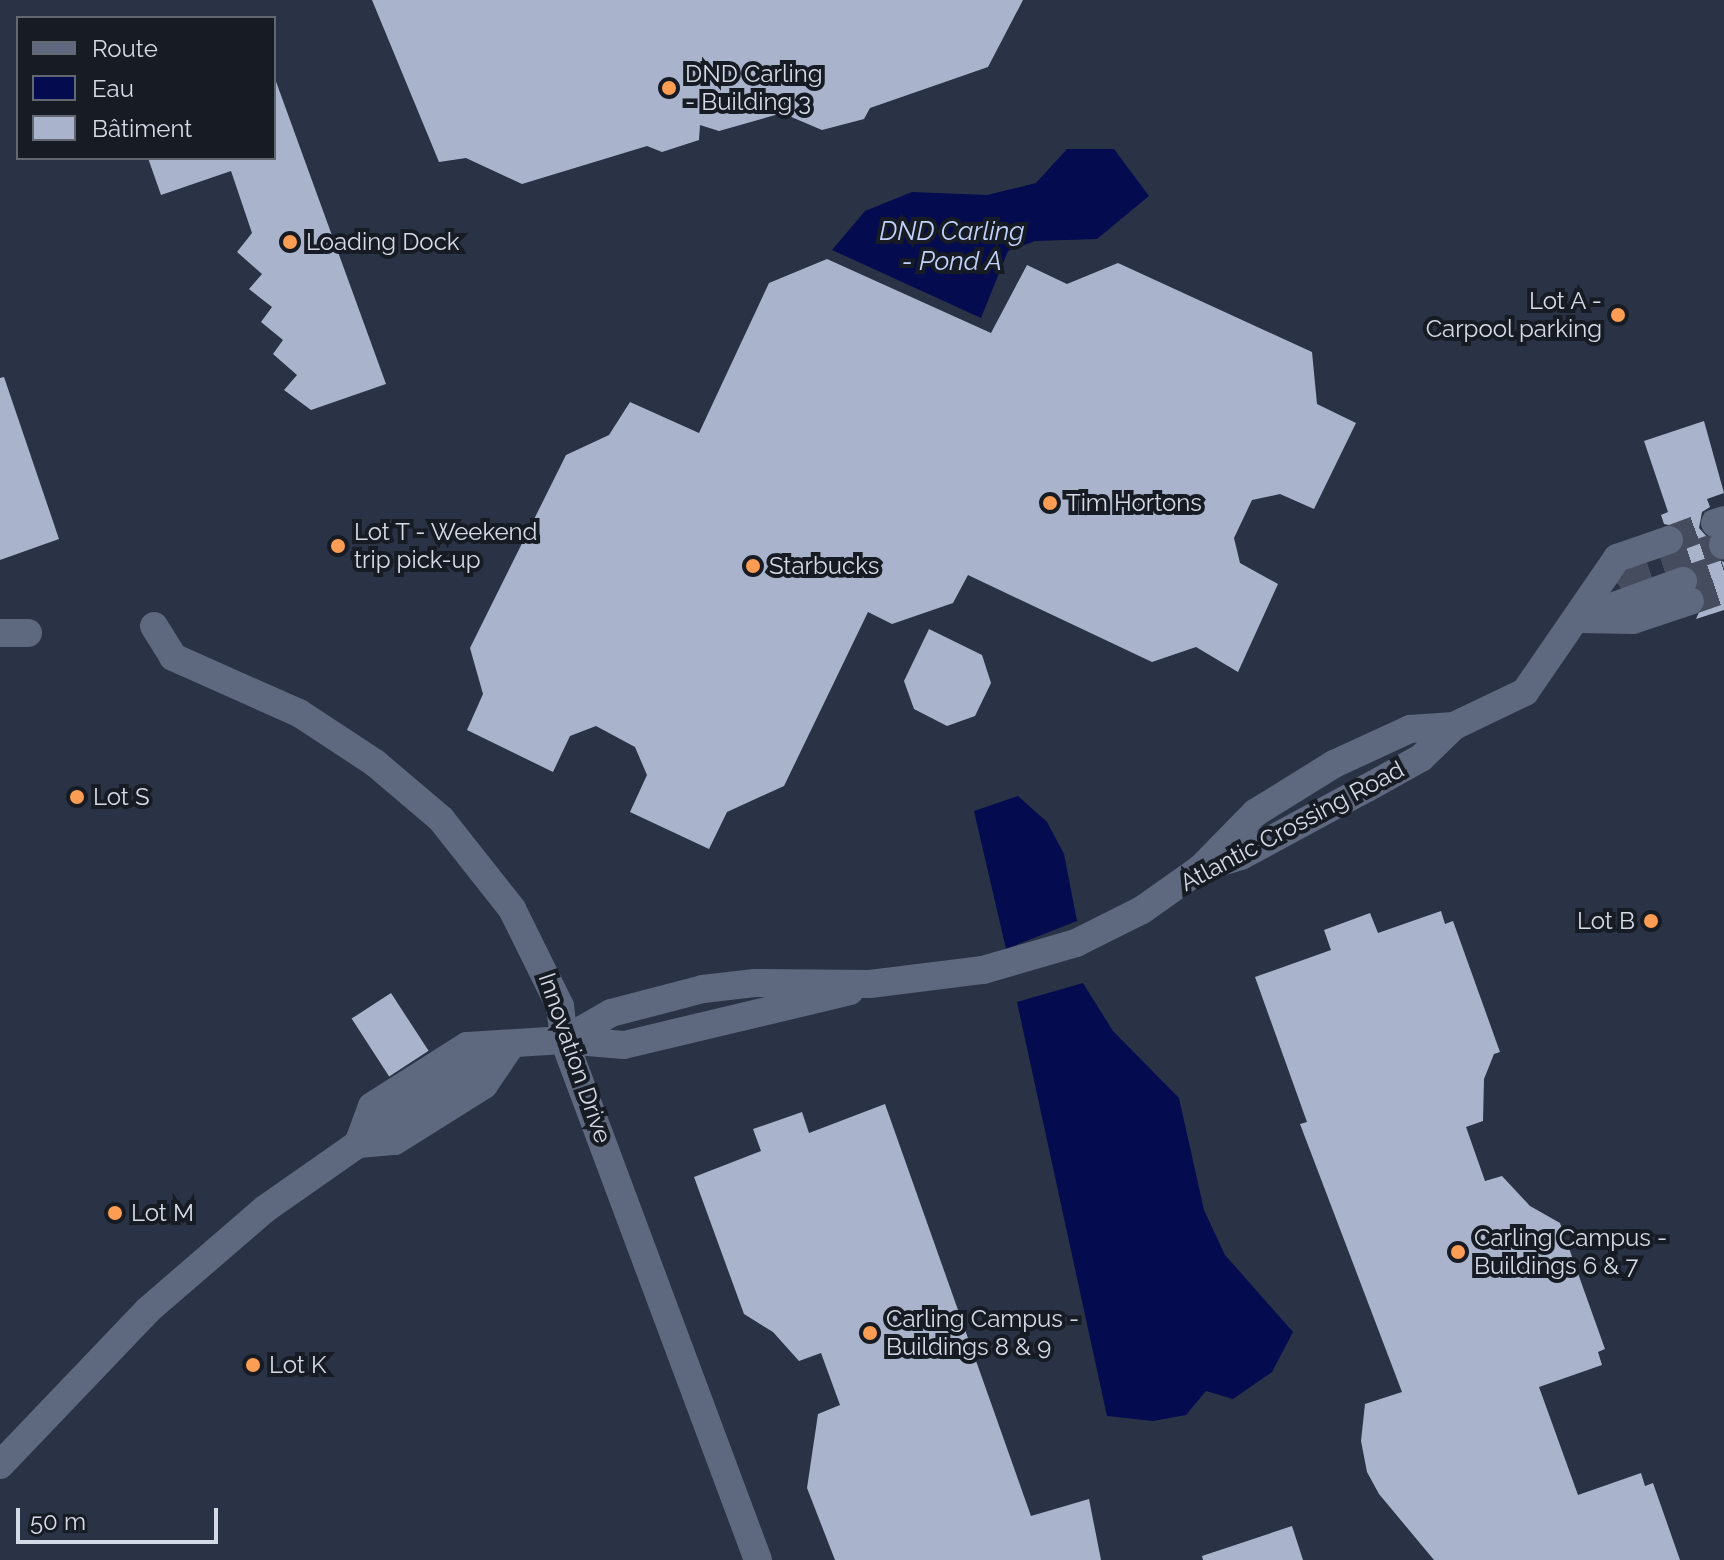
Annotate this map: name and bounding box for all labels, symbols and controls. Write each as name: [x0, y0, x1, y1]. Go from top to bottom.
legend: [16, 16, 276, 160]
text: Route: [92, 34, 158, 63]
place label: DND Carling - Building 3: [685, 60, 823, 116]
text: Eau: [92, 74, 134, 103]
marker: DND Carling - Building 3: [660, 79, 678, 97]
text: Bâtiment: [92, 114, 192, 143]
water label: DND Carling - Pond A: [879, 216, 1025, 278]
place label: Loading Dock: [306, 228, 460, 256]
marker: Loading Dock: [281, 233, 299, 251]
place label: Lot A - Carpool parking: [1425, 287, 1602, 343]
marker: Lot A - Carpool parking: [1609, 306, 1627, 324]
place label: Tim Hortons: [1066, 489, 1202, 517]
marker: Tim Hortons: [1041, 494, 1059, 512]
place label: Lot T - Weekend trip pick-up: [354, 518, 540, 574]
marker: Lot T - Weekend trip pick-up: [329, 537, 347, 555]
place label: Starbucks: [769, 552, 879, 580]
marker: Starbucks: [744, 557, 762, 575]
street label: Atlantic Crossing Road: [1175, 755, 1409, 897]
place label: Lot S: [93, 783, 150, 811]
marker: Lot S: [68, 788, 86, 806]
place label: Lot B: [1577, 907, 1635, 935]
marker: Lot B: [1642, 912, 1660, 930]
street label: Innovation Drive: [532, 969, 618, 1147]
place label: Lot M: [131, 1199, 194, 1227]
marker: Lot M: [106, 1204, 124, 1222]
place label: Carling Campus - Buildings 6 & 7: [1474, 1224, 1667, 1280]
marker: Carling Campus - Buildings 6 & 7: [1449, 1243, 1467, 1261]
place label: Carling Campus - Buildings 8 & 9: [886, 1305, 1079, 1361]
marker: Carling Campus - Buildings 8 & 9: [861, 1324, 879, 1342]
place label: Lot K: [269, 1351, 326, 1379]
marker: Lot K: [244, 1356, 262, 1374]
scale bar: [20, 1492, 222, 1542]
text: 50 m: [30, 1507, 86, 1536]

